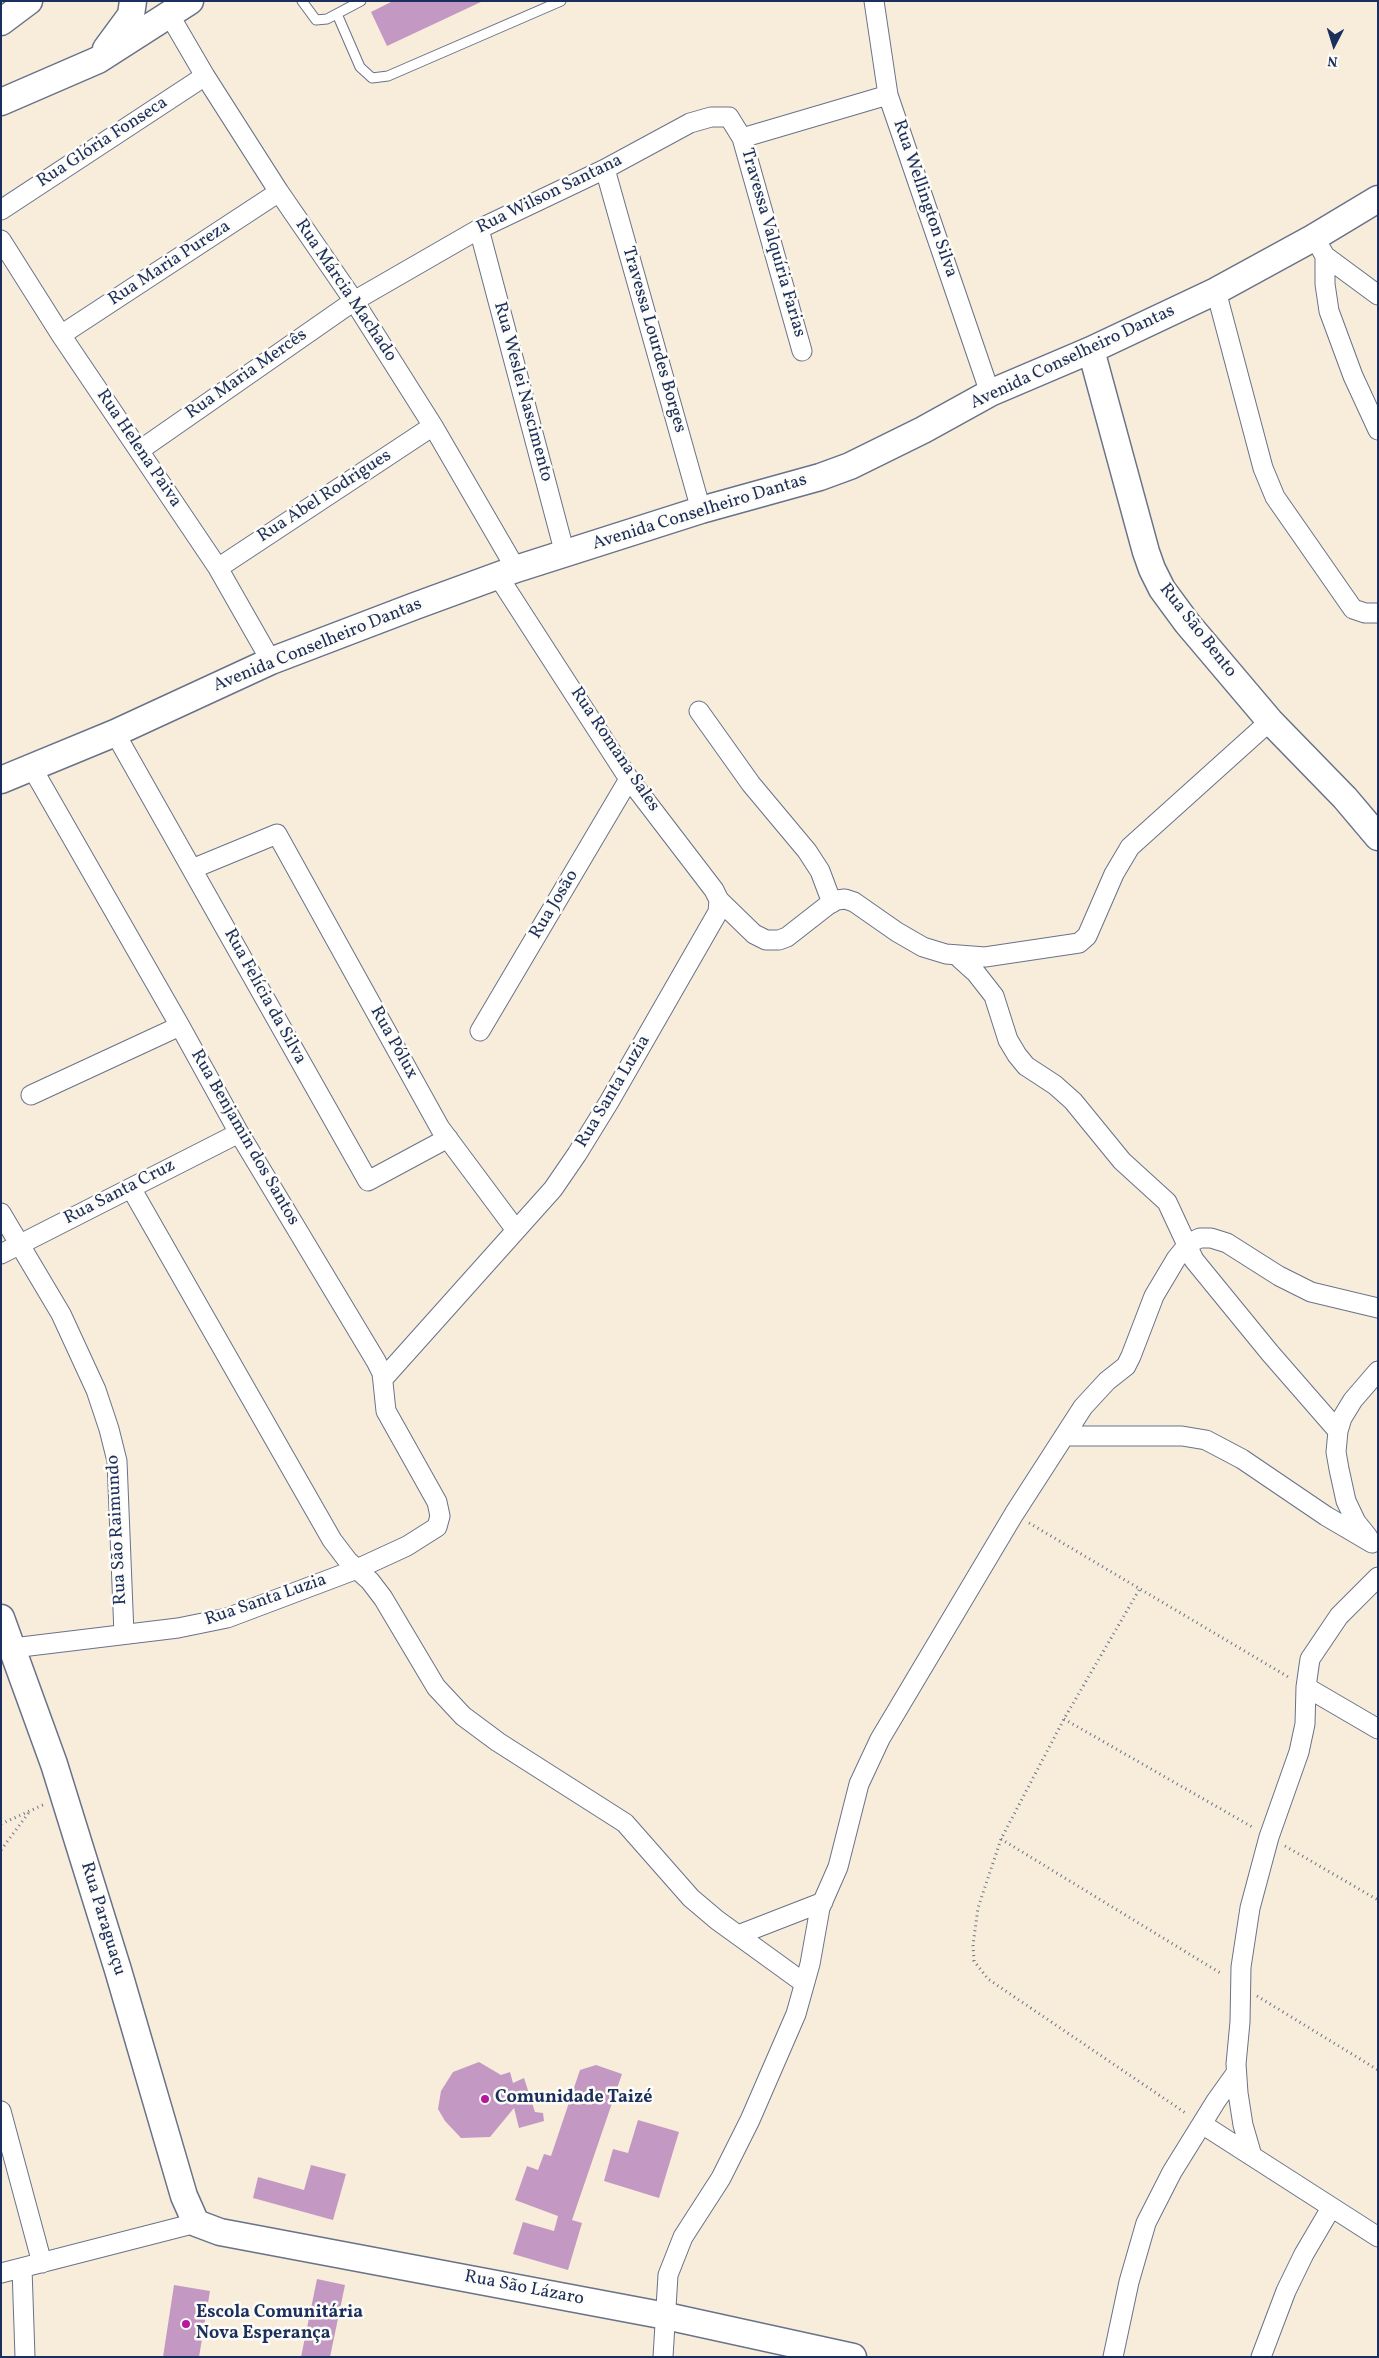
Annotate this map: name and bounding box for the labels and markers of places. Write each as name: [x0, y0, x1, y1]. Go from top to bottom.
place label: Comunidade Taizé: [495, 2088, 652, 2110]
marker: Comunidade Taizé: [479, 2093, 491, 2105]
place label: Escola Comunitária Nova Esperança: [196, 2303, 363, 2346]
marker: Escola Comunitária Nova Esperança: [180, 2318, 192, 2330]

